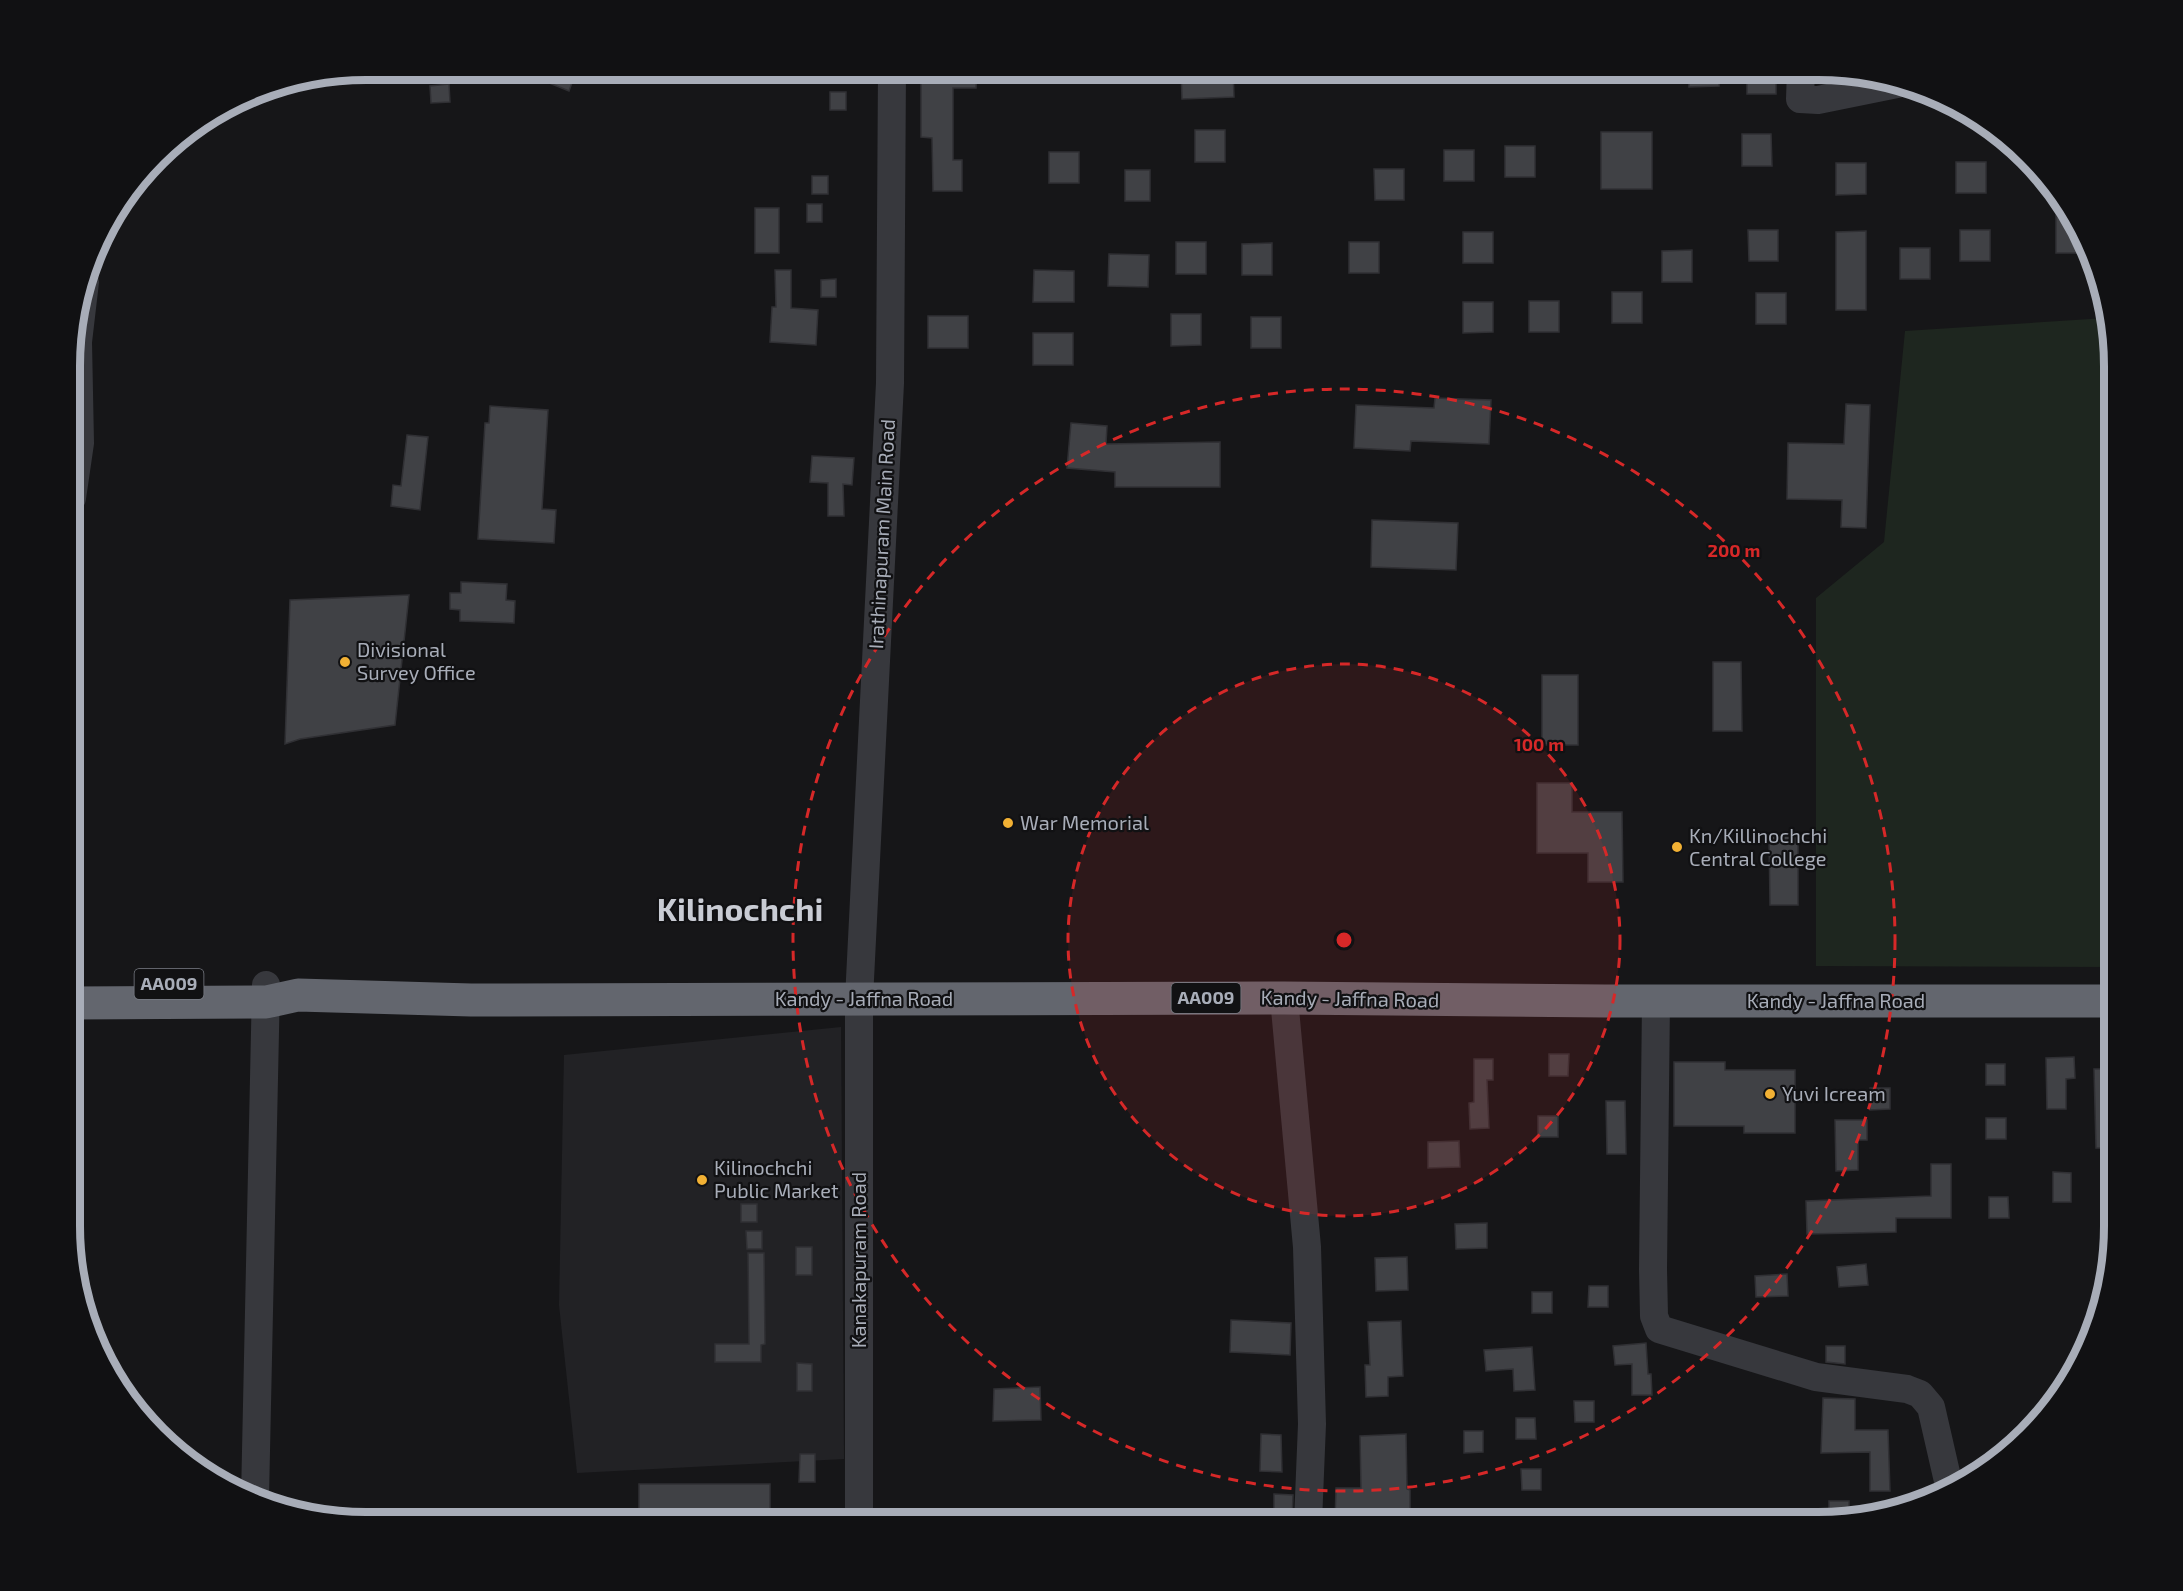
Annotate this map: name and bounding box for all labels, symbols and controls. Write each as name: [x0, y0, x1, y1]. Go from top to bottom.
street label: Irathinapuram Main Road: [863, 418, 899, 650]
text: 200 m: [1708, 539, 1760, 561]
place label: Divisional Survey Office: [357, 637, 476, 684]
marker: Divisional Survey Office: [338, 655, 352, 669]
text: 100 m: [1514, 733, 1564, 755]
place label: War Memorial: [1020, 810, 1149, 834]
marker: War Memorial: [1001, 816, 1015, 830]
place label: Kn/Killinochchi Central College: [1689, 823, 1827, 870]
marker: Kn/Killinochchi Central College: [1670, 840, 1684, 854]
district label: Kilinochchi: [657, 889, 823, 927]
centre of rings: [1334, 930, 1354, 950]
road number: AA009: [134, 969, 204, 999]
road number: AA009: [1172, 983, 1240, 1013]
street label: Kandy - Jaffna Road: [1261, 984, 1440, 1012]
street label: Kandy - Jaffna Road: [775, 986, 953, 1010]
street label: Kandy - Jaffna Road: [1747, 988, 1925, 1012]
place label: Yuvi Icream: [1782, 1081, 1886, 1105]
marker: Yuvi Icream: [1763, 1087, 1777, 1101]
place label: Kilinochchi Public Market: [714, 1155, 839, 1202]
street label: Kanakapuram Road: [846, 1172, 870, 1348]
marker: Kilinochchi Public Market: [695, 1173, 709, 1187]

